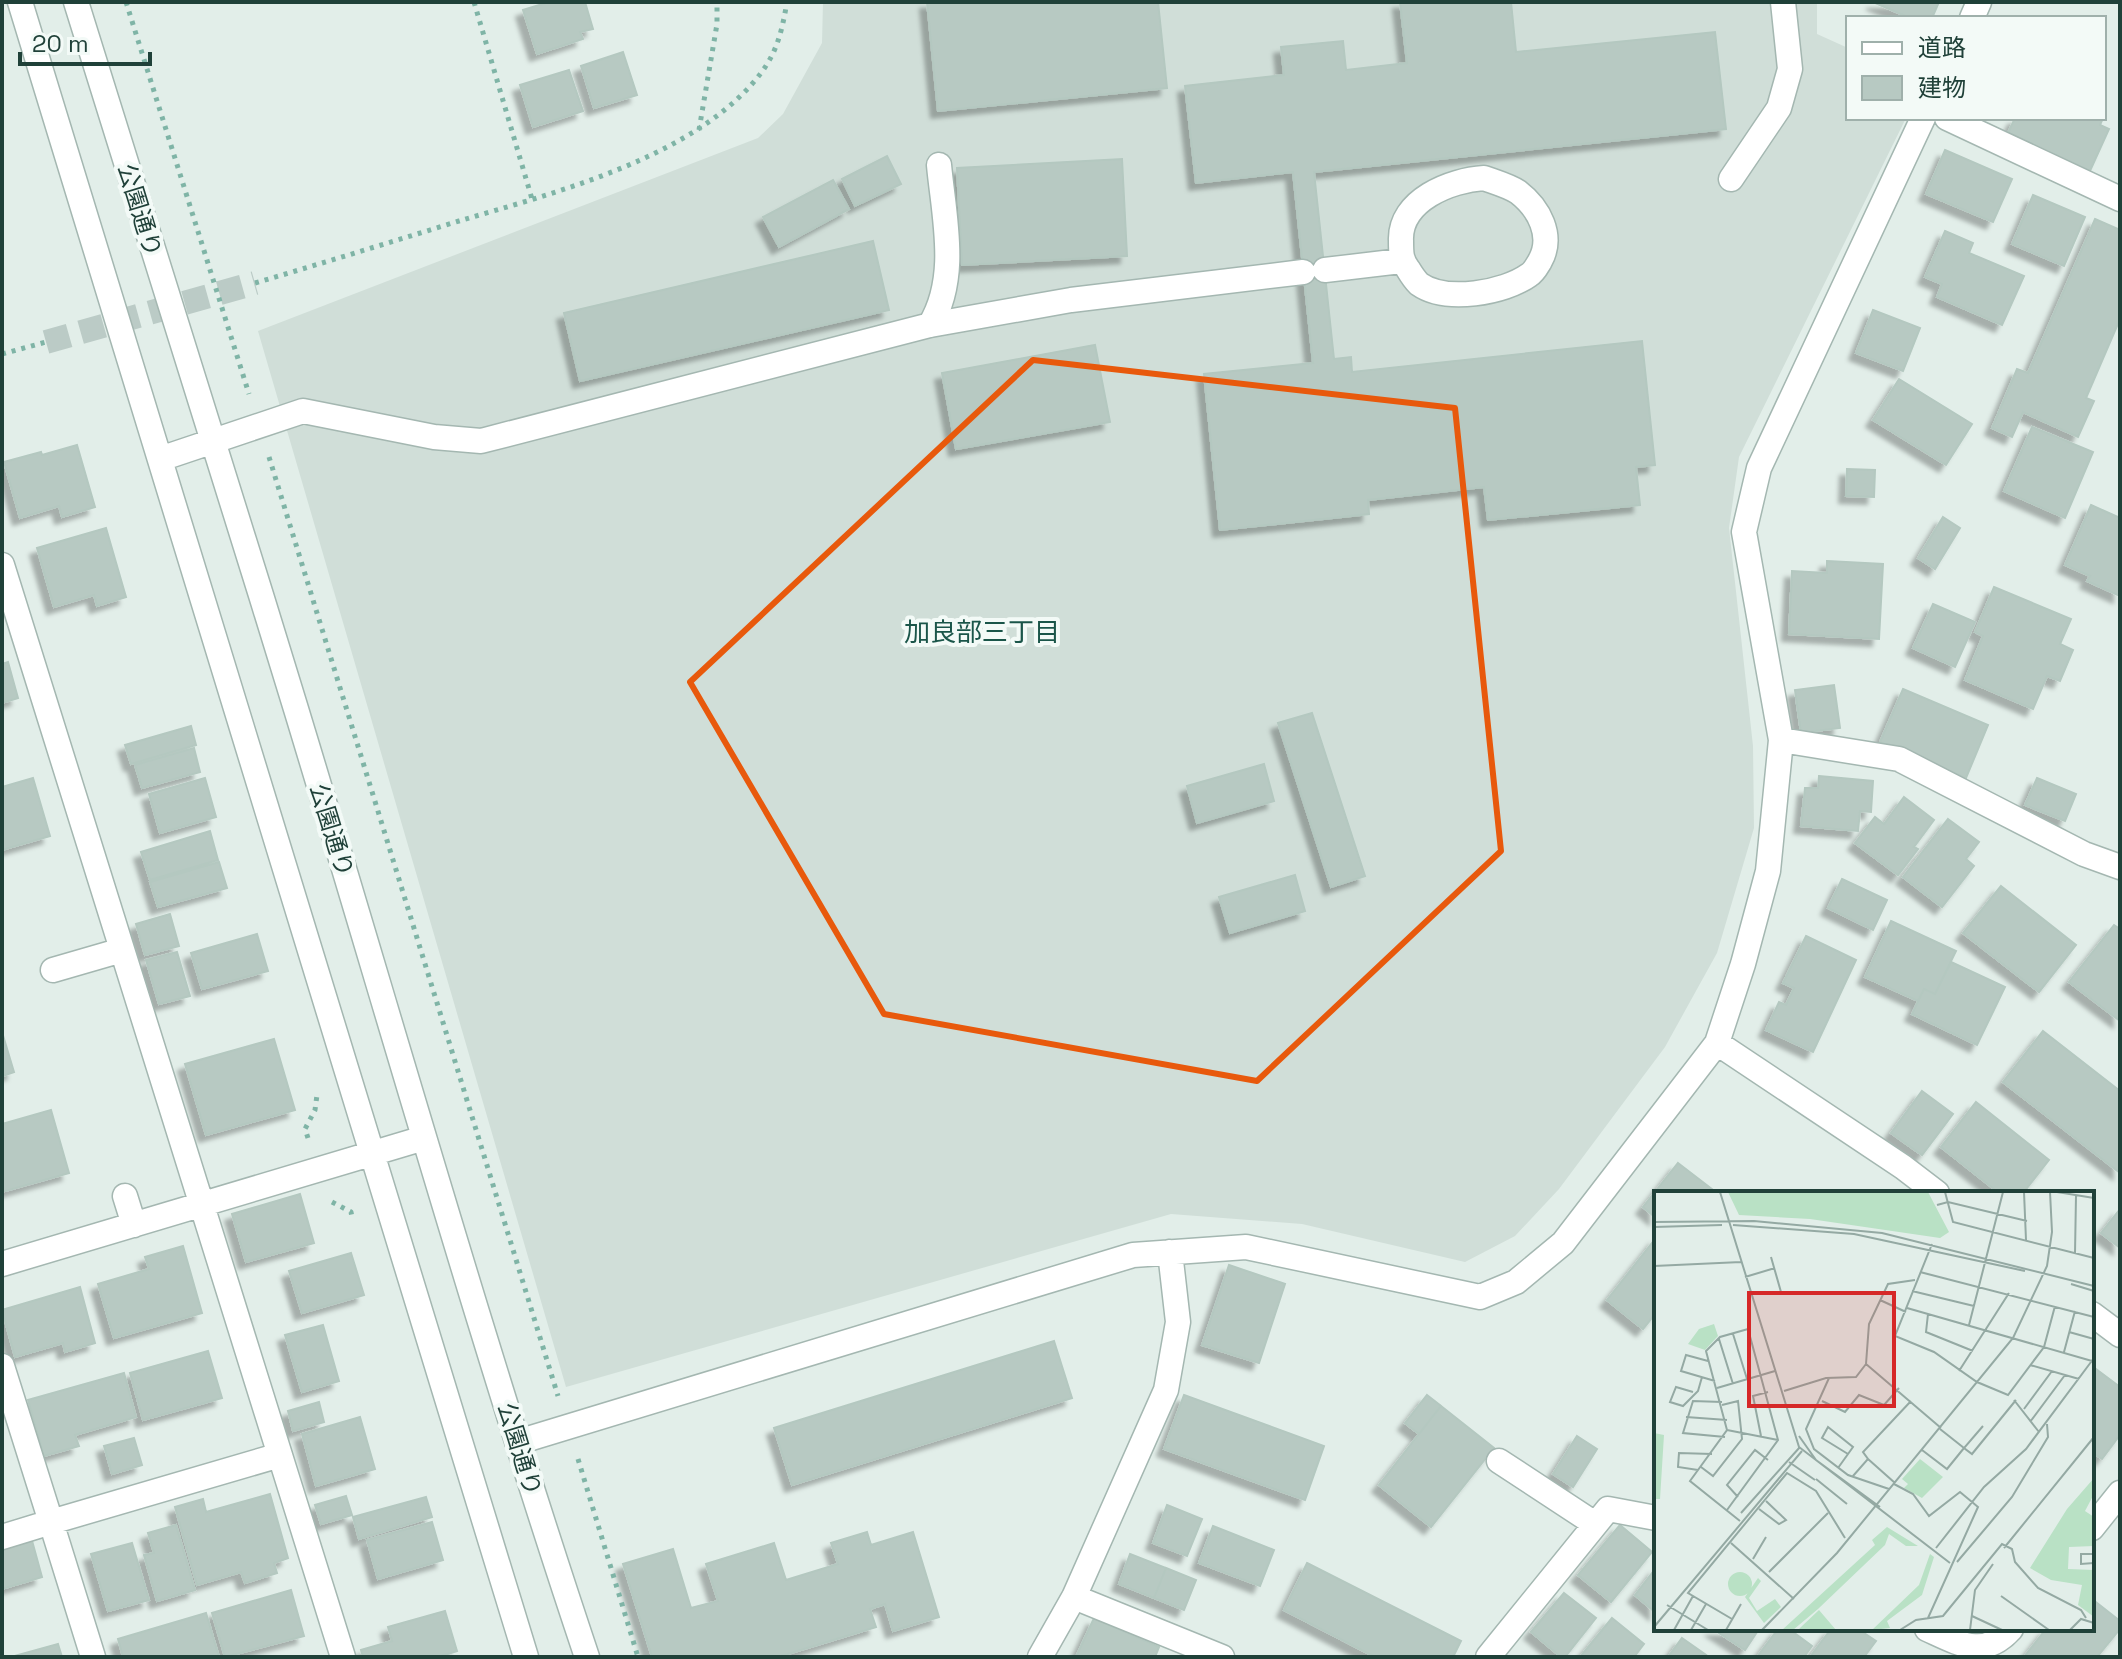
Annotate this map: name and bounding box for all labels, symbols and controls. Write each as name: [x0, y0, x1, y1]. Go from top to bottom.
scale bar: [20, 16, 150, 66]
legend: [1846, 16, 2106, 120]
text: 20 m: [32, 28, 89, 59]
text: 道路: [1918, 32, 1966, 63]
text: 建物: [1918, 72, 1966, 103]
street label: 公園通り: [111, 160, 169, 260]
district label: 加良部三丁目: [904, 615, 1060, 649]
street label: 公園通り: [303, 780, 361, 880]
inset map: [1654, 1191, 2094, 1631]
street label: 公園通り: [491, 1399, 549, 1499]

